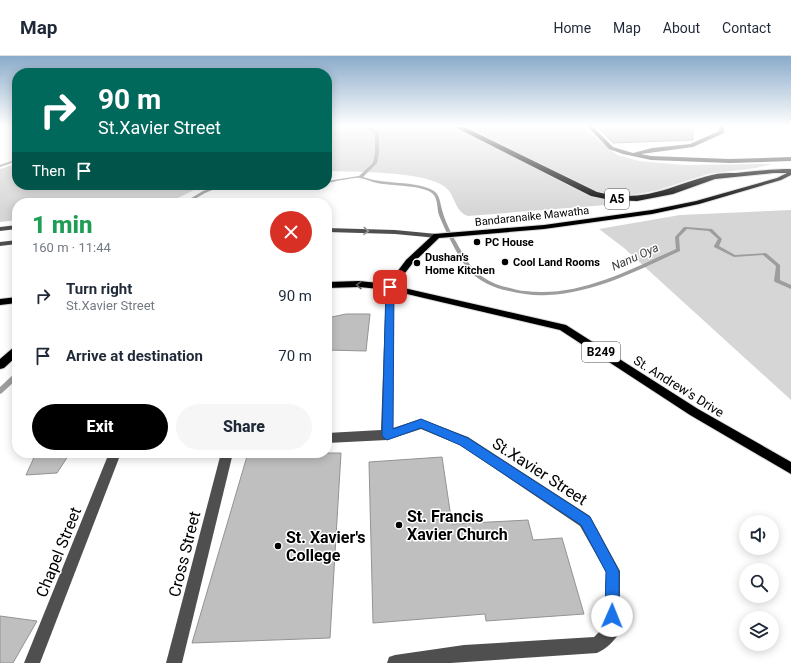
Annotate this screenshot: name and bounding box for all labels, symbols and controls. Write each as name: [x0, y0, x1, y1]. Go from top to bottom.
text: Map: [20, 16, 58, 39]
text: Home: [553, 20, 591, 36]
text: Map: [613, 20, 641, 36]
text: About: [663, 20, 700, 36]
text: Contact: [722, 20, 771, 36]
text: 90 m: [98, 83, 161, 116]
icon: right: [32, 84, 84, 136]
text: St.Xavier Street: [98, 117, 221, 138]
icon: arrive: [73, 160, 95, 182]
text: Then: [32, 162, 65, 180]
road number: A5: [605, 189, 629, 209]
street label: Bandaranaike Mawatha: [474, 204, 590, 229]
text: 1 min: [32, 211, 93, 239]
button: close: [270, 211, 312, 253]
one-way arrow: [363, 226, 369, 235]
place label: PC House: [485, 236, 534, 249]
marker: PC House: [472, 237, 482, 247]
text: 160 m · 11:44: [32, 240, 111, 255]
water label: Nanu Oya: [609, 240, 661, 274]
place label: Dushan's Home Kitchen: [425, 251, 495, 277]
place label: Cool Land Rooms: [513, 256, 600, 269]
marker: Cool Land Rooms: [500, 257, 510, 267]
marker: Dushan's Home Kitchen: [412, 258, 422, 268]
pin: [373, 270, 407, 304]
icon: arrive: [379, 276, 401, 298]
text: Turn right: [66, 280, 132, 298]
one-way arrow: [356, 281, 362, 289]
icon: right: [32, 285, 54, 307]
text: 90 m: [278, 287, 312, 305]
text: St.Xavier Street: [66, 298, 155, 313]
road number: B249: [582, 342, 620, 362]
icon: arrive: [32, 345, 54, 367]
text: Arrive at destination: [66, 347, 203, 365]
text: 70 m: [278, 347, 312, 365]
street label: St. Andrew's Drive: [631, 353, 727, 420]
button: Exit: [32, 404, 168, 450]
button: Share: [176, 404, 312, 450]
street label: St.Xavier Street: [489, 434, 591, 509]
street label: Chapel Street: [32, 504, 85, 600]
place label: St. Francis Xavier Church: [407, 507, 508, 544]
street label: Cross Street: [165, 509, 204, 599]
map controls: [739, 515, 779, 651]
button: sound: [739, 515, 779, 555]
marker: St. Francis Xavier Church: [394, 520, 404, 530]
place label: St. Xavier's College: [286, 528, 366, 565]
marker: St. Xavier's College: [273, 541, 283, 551]
button: search: [739, 563, 779, 603]
position arrow: [591, 595, 633, 637]
button: layers: [739, 611, 779, 651]

